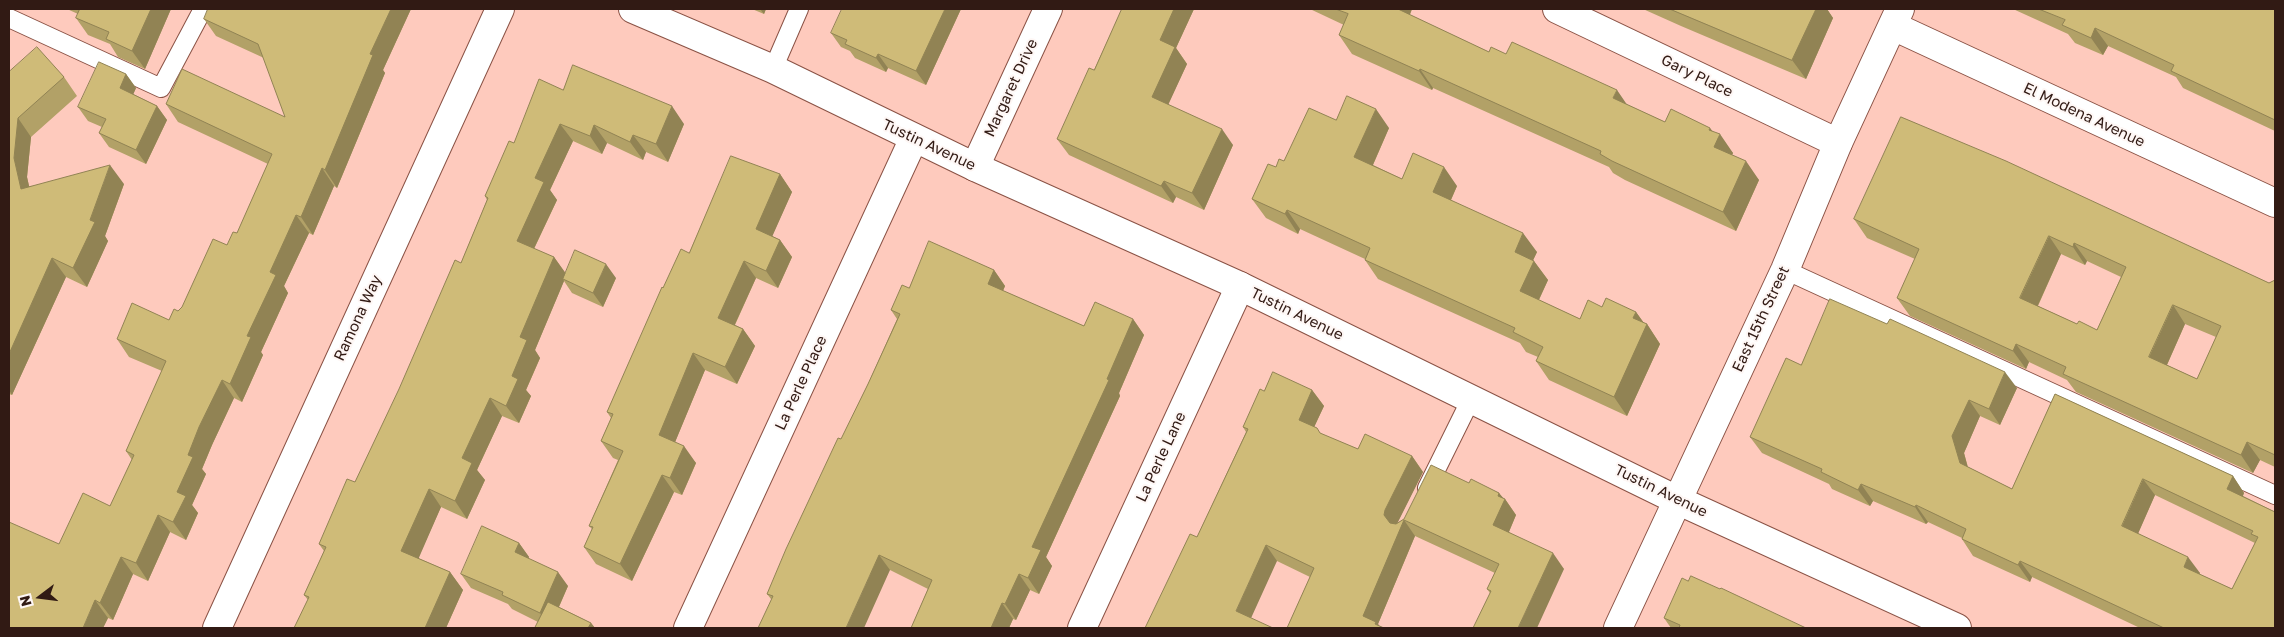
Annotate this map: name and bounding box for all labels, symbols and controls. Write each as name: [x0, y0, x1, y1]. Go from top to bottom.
street label: Margaret Drive: [980, 36, 1042, 140]
street label: Gary Place: [1658, 51, 1736, 101]
street label: El Modena Avenue: [2020, 79, 2148, 151]
street label: Tustin Avenue: [879, 116, 979, 174]
street label: East 15th Street: [1729, 263, 1793, 375]
street label: Ramona Way: [330, 272, 386, 364]
street label: Tustin Avenue: [1248, 284, 1346, 344]
street label: La Perle Place: [771, 333, 831, 433]
street label: La Perle Lane: [1132, 409, 1190, 505]
street label: Tustin Avenue: [1612, 461, 1710, 521]
north arrow: [15, 572, 65, 622]
text: N: [15, 594, 35, 608]

